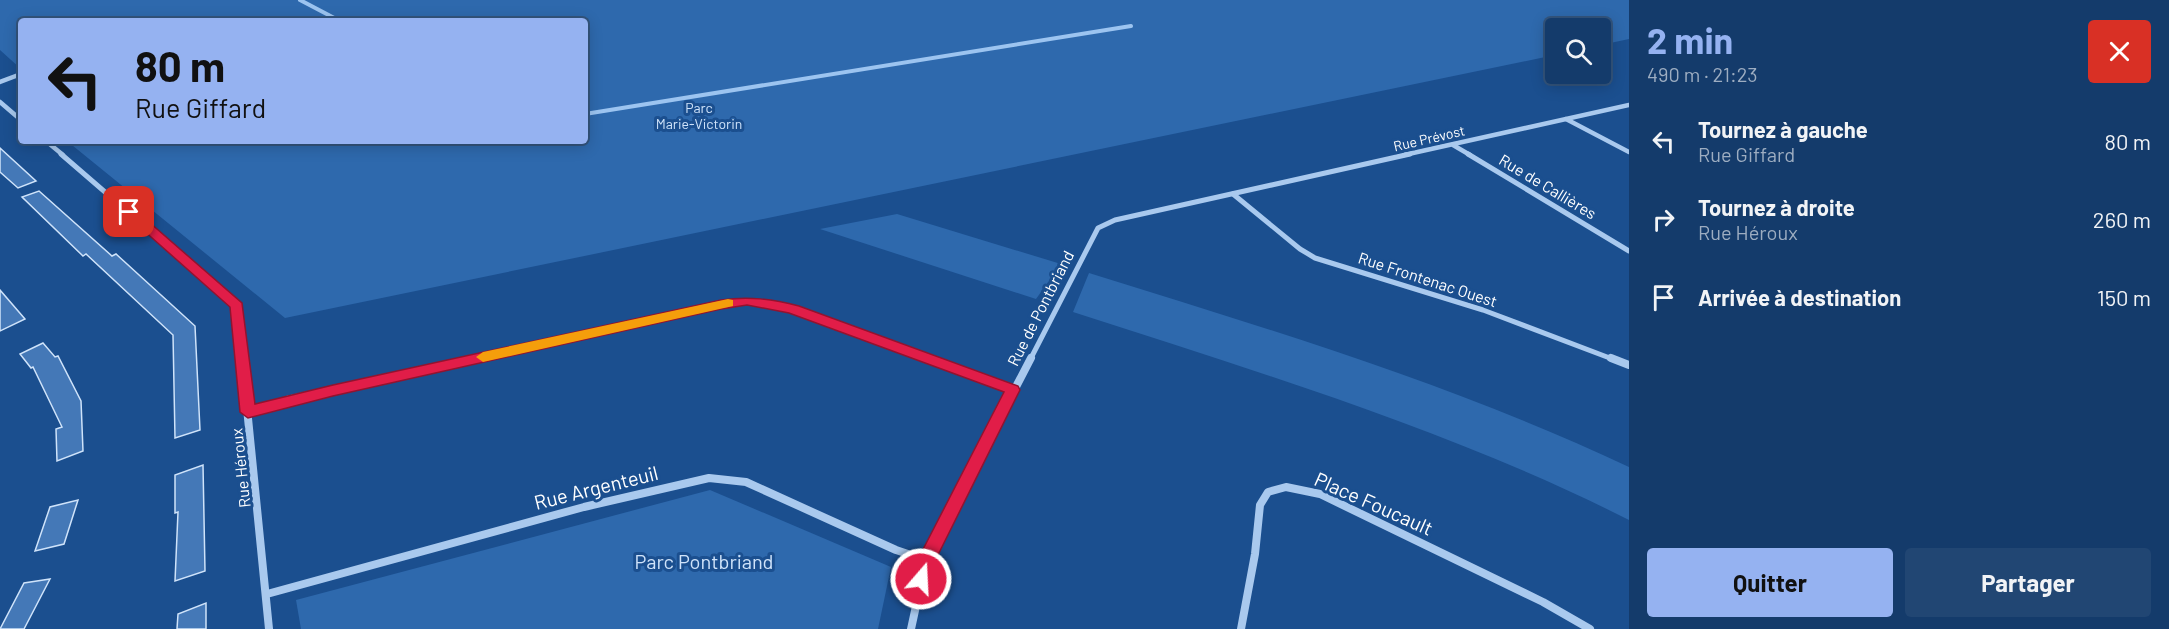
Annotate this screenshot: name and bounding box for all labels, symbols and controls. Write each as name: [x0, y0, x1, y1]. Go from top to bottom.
map controls: [1545, 18, 1611, 84]
button: search: [1545, 18, 1611, 84]
text: 2 min: [1647, 18, 1733, 61]
button: close: [2088, 20, 2151, 83]
text: 80 m: [135, 40, 225, 90]
icon: left: [36, 42, 114, 120]
text: 490 m · 21:23: [1647, 62, 1758, 86]
text: Rue Giffard: [135, 91, 266, 123]
park label: Parc Marie-Victorin: [656, 99, 742, 132]
text: Tournez à gauche: [1698, 116, 1868, 142]
street label: Rue Prévost: [1392, 122, 1466, 154]
icon: left: [1647, 125, 1680, 158]
text: 80 m: [2105, 128, 2151, 154]
text: Rue Giffard: [1698, 142, 1795, 166]
street label: Rue de Callières: [1496, 149, 1600, 223]
pin: [103, 186, 154, 237]
text: Tournez à droite: [1698, 194, 1855, 220]
icon: arrive: [112, 195, 145, 228]
icon: right: [1647, 203, 1680, 236]
text: 260 m: [2093, 206, 2151, 232]
text: Rue Héroux: [1698, 220, 1798, 244]
street label: Rue de Pontbriand: [1003, 247, 1077, 369]
street label: Rue Frontenac Ouest: [1356, 248, 1500, 310]
icon: arrive: [1647, 281, 1680, 314]
text: Arrivée à destination: [1698, 284, 1901, 310]
text: 150 m: [2097, 284, 2151, 310]
street label: Rue Héroux: [226, 427, 254, 509]
street label: Rue Argenteuil: [531, 460, 661, 514]
street label: Place Foucault: [1311, 466, 1437, 540]
position arrow: [889, 547, 953, 611]
button: Quitter: [1647, 548, 1893, 617]
button: Partager: [1905, 548, 2151, 617]
park label: Parc Pontbriand: [634, 549, 774, 573]

